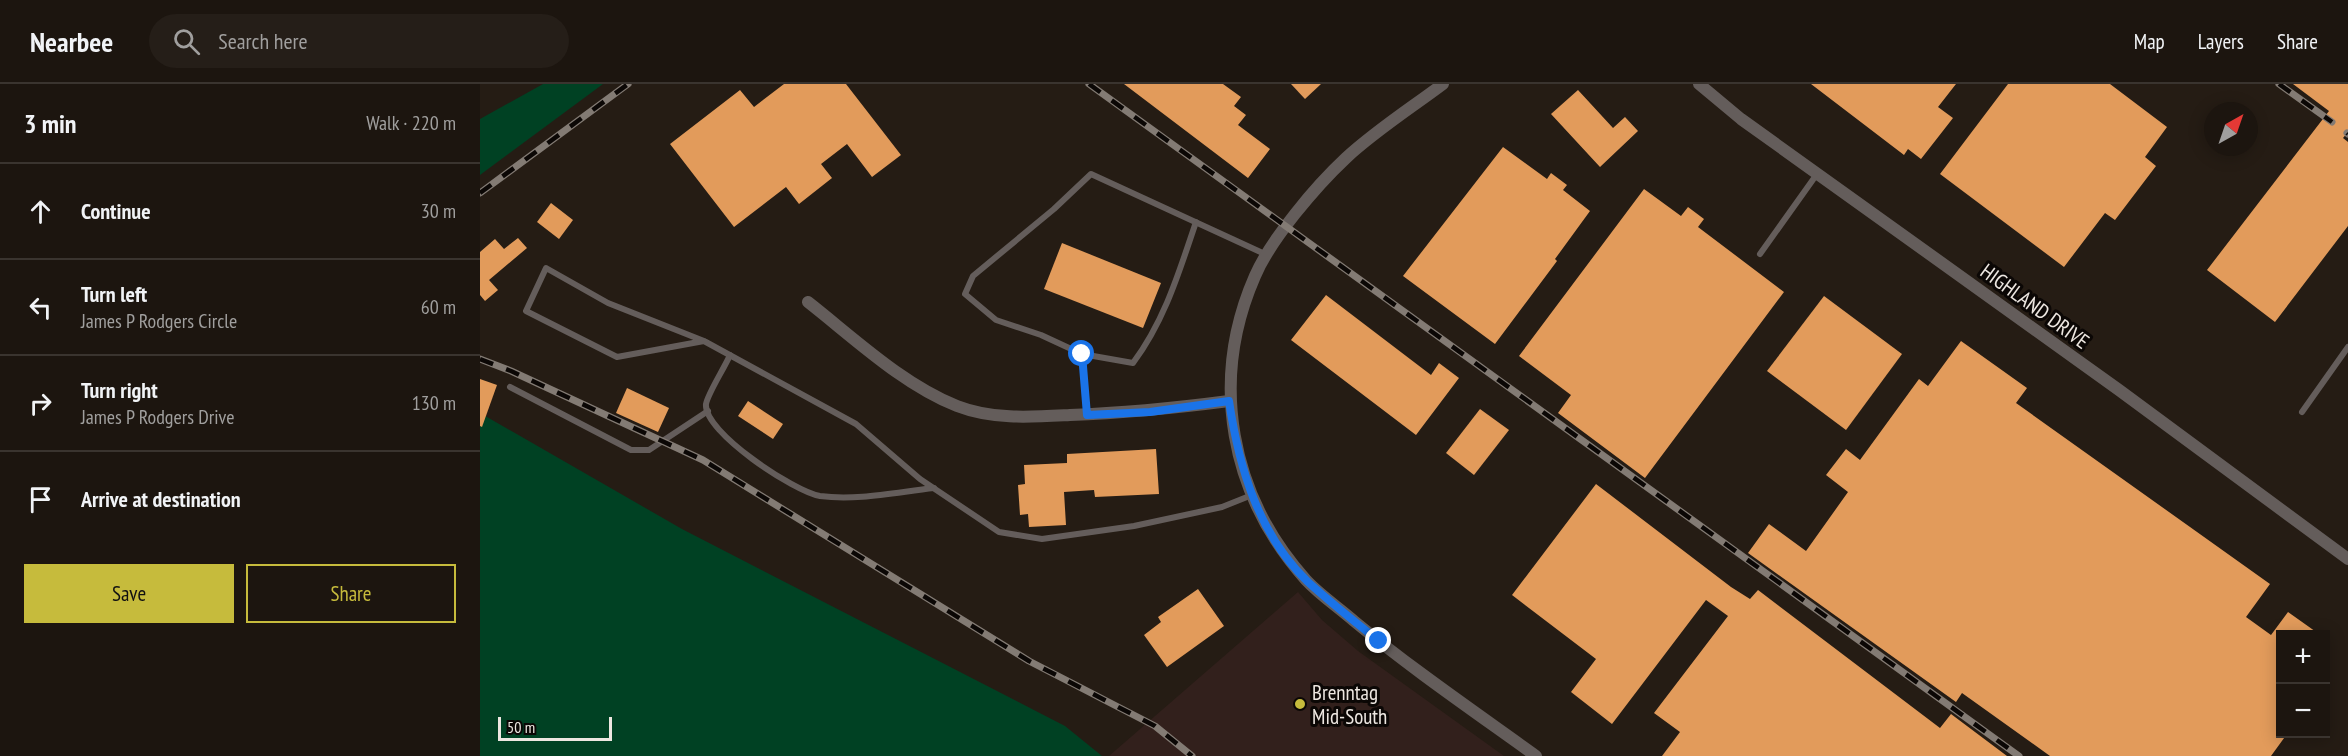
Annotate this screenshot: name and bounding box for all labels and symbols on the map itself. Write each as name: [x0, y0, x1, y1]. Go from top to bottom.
north arrow: [2204, 102, 2258, 156]
street label: HIGHLAND DRIVE: [1975, 257, 2095, 355]
route start: [1068, 340, 1094, 366]
route end: [1365, 627, 1391, 653]
place label: Brenntag Mid-South: [1312, 679, 1387, 730]
marker: Brenntag Mid-South: [1293, 697, 1307, 711]
scale bar: [498, 714, 612, 742]

